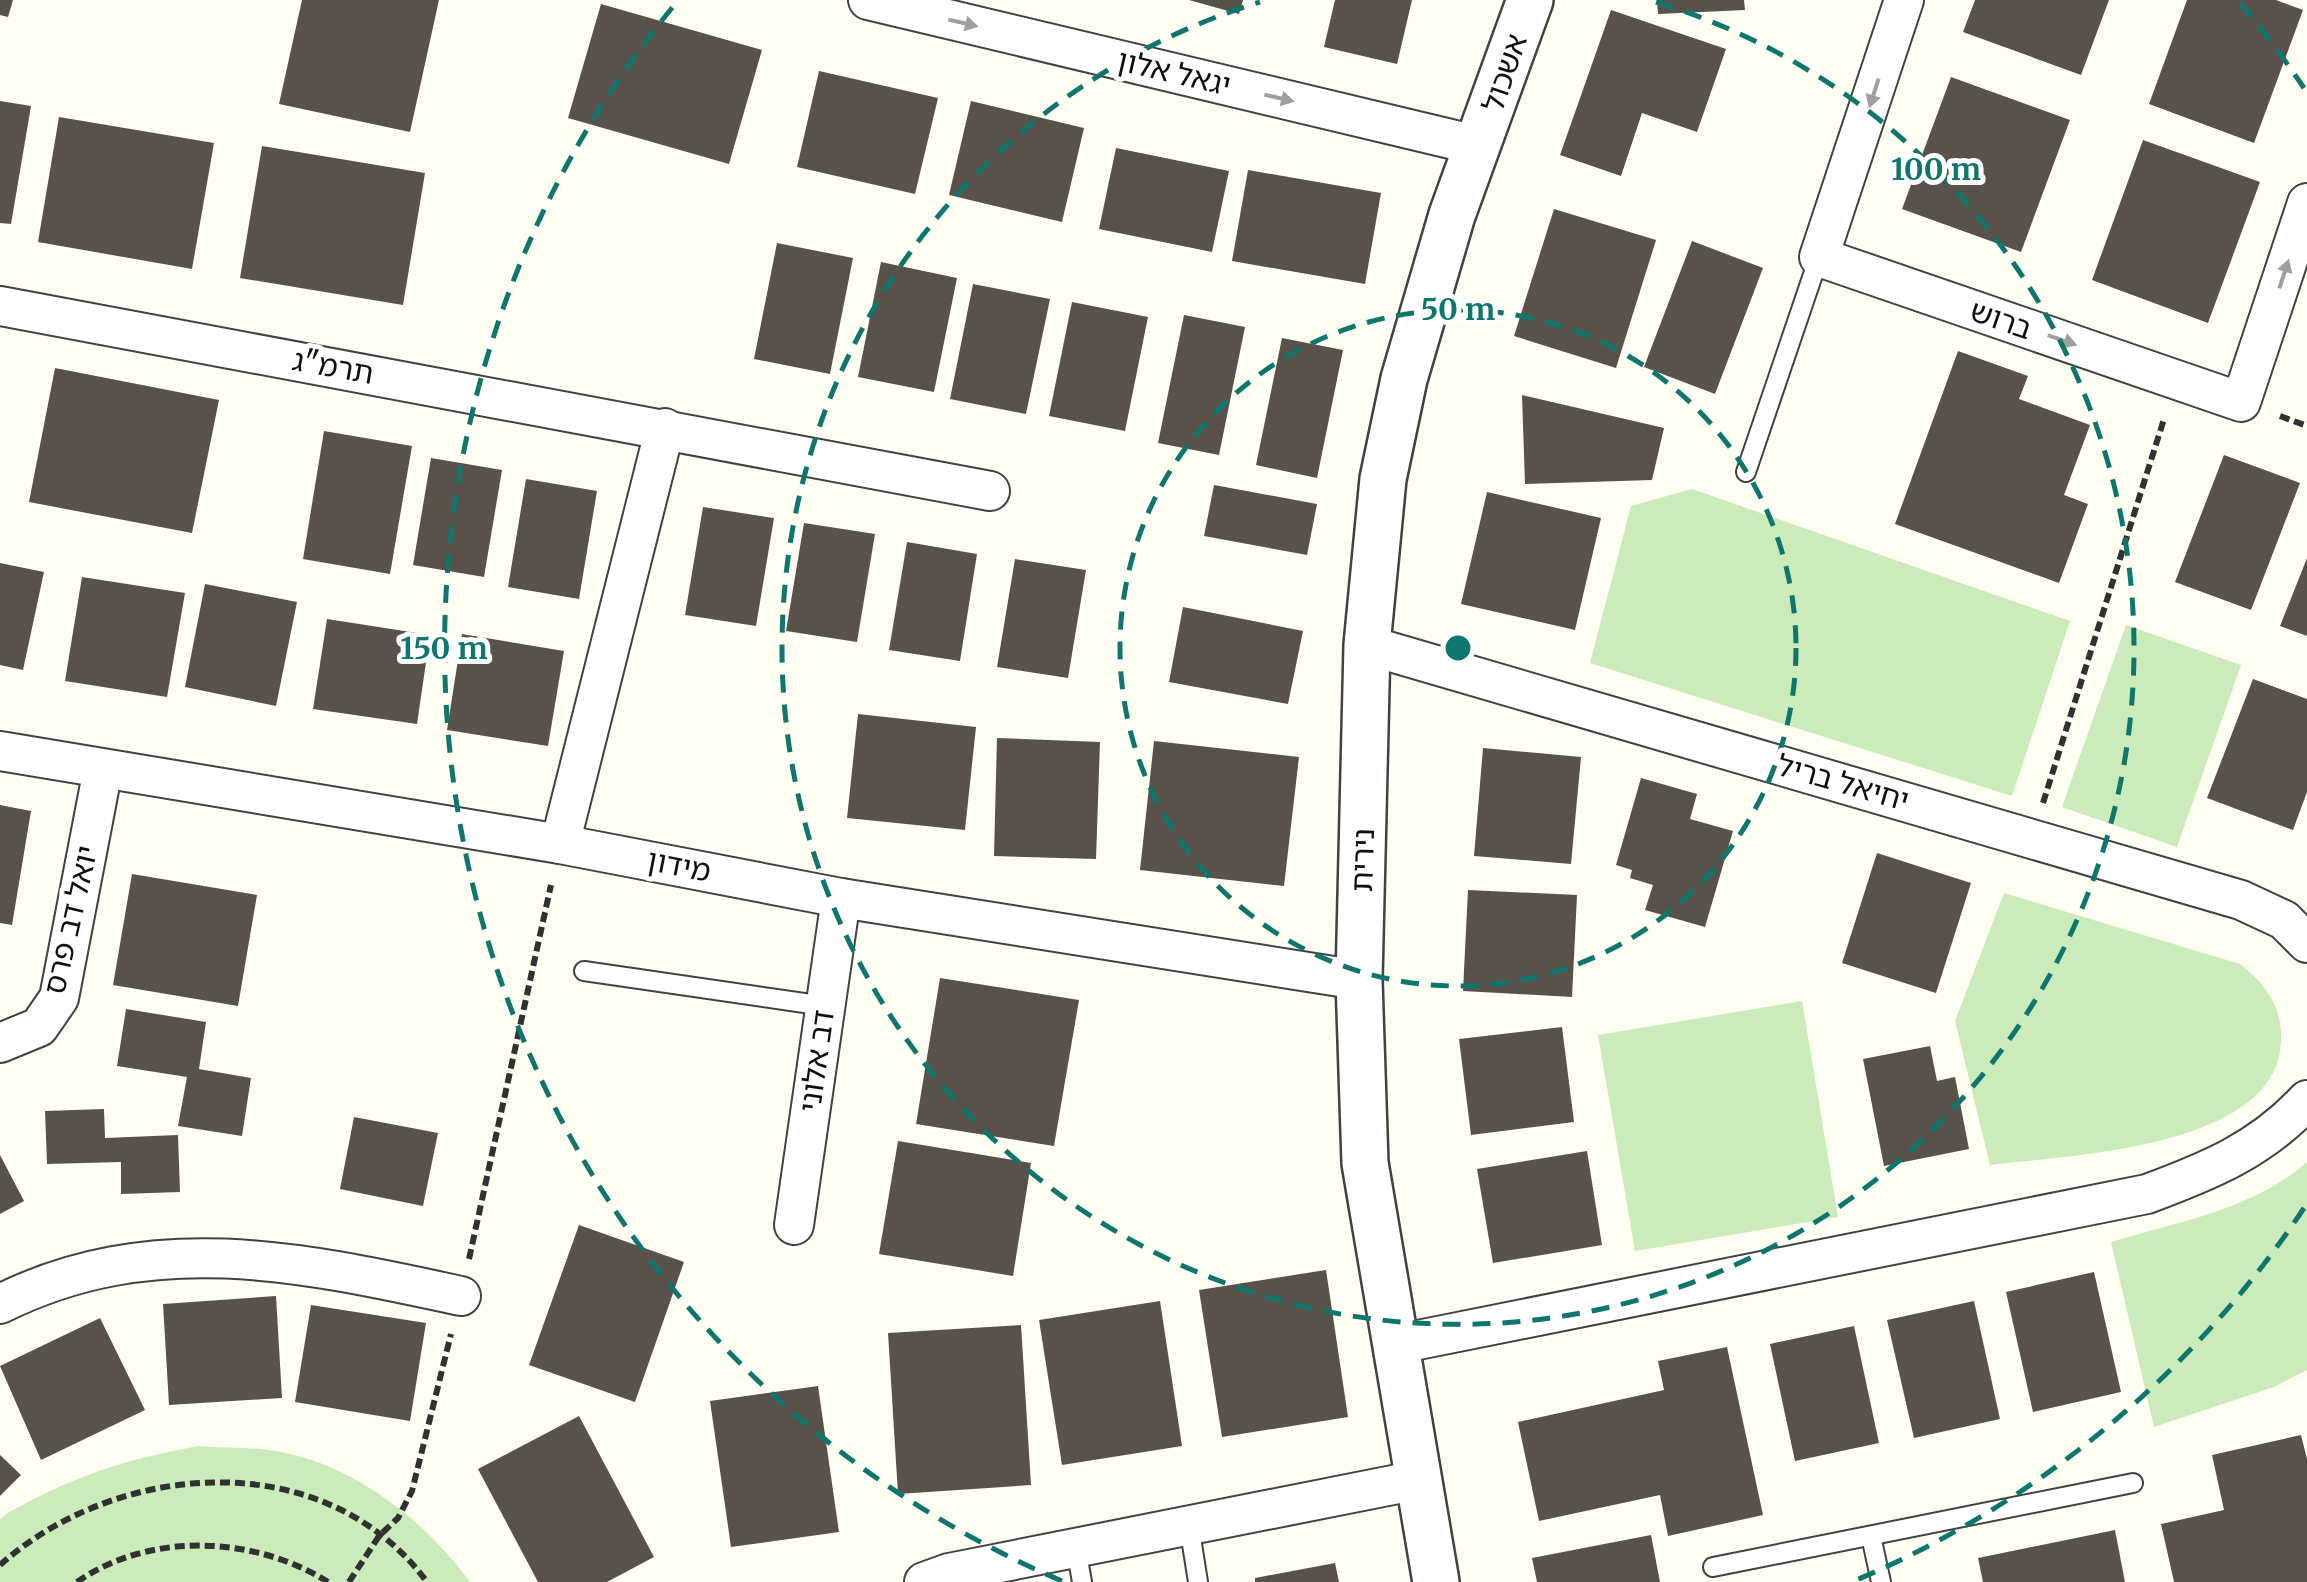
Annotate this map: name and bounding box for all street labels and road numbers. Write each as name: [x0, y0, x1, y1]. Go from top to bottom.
street label: אשכול: [1473, 29, 1535, 117]
street label: יגאל אלון: [1114, 41, 1235, 103]
street label: ברוש: [1965, 291, 2037, 347]
street label: תרמ"ג: [290, 340, 377, 392]
street label: יחיאל בריל: [1773, 745, 1914, 819]
street label: נירית: [1342, 827, 1382, 892]
street label: מידון: [644, 840, 714, 890]
street label: יואל דב פרס: [34, 842, 106, 998]
street label: דב אלוני: [790, 1007, 842, 1114]

